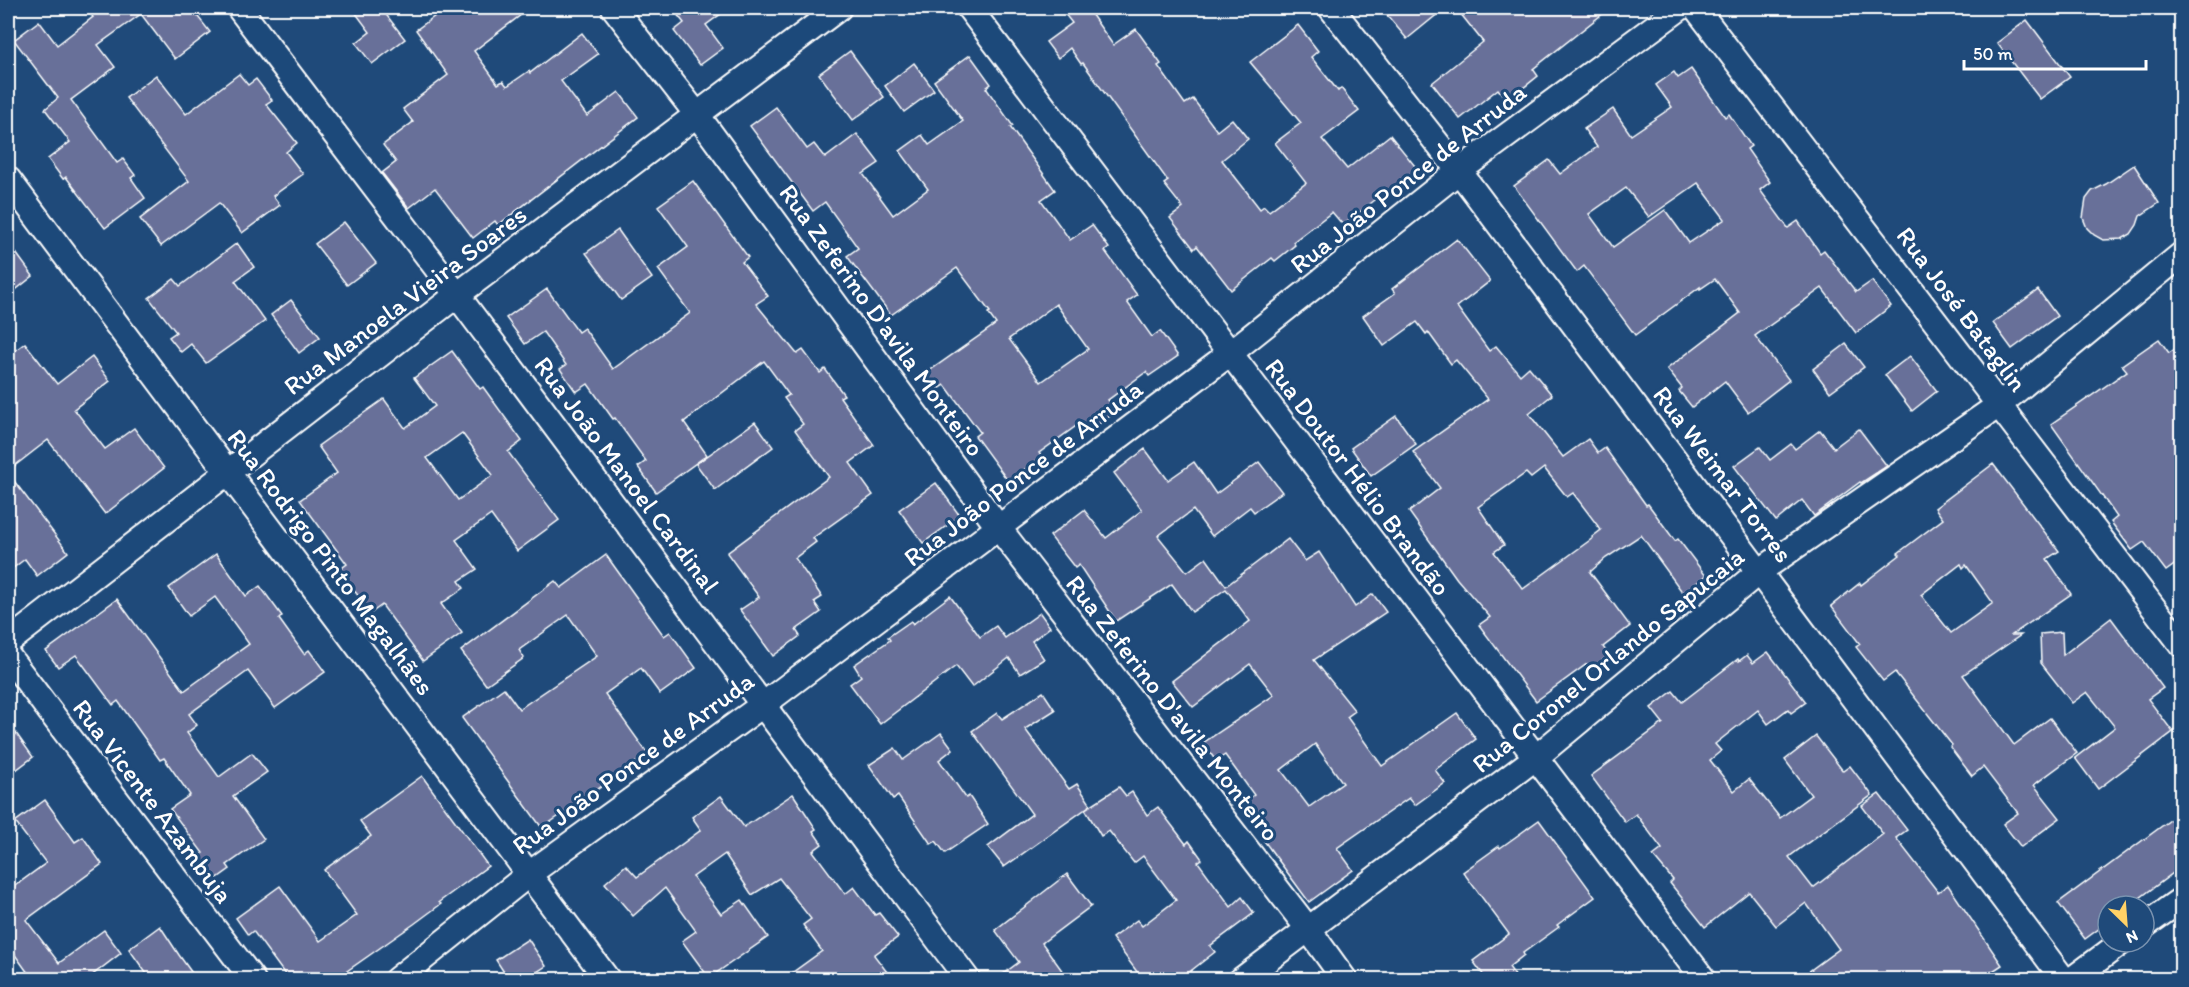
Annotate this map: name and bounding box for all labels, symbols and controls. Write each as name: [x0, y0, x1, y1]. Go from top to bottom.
scale bar: [1964, 33, 2146, 71]
text: 50 m: [1973, 43, 2013, 65]
street label: Rua João Ponce de Arruda: [1284, 76, 1533, 280]
street label: Rua Zeferino D'avila Monteiro: [772, 177, 992, 463]
street label: Rua Manoela Vieira Soares: [277, 198, 533, 402]
street label: Rua José Bataglin: [1890, 220, 2034, 398]
street label: Rua João Manoel Cardinal: [527, 350, 727, 600]
street label: Rua Doutor Hélio Brandão: [1258, 352, 1458, 602]
street label: Rua João Ponce de Arruda: [897, 372, 1149, 573]
street label: Rua Weimar Torres: [1646, 379, 1800, 569]
street label: Rua Rodrigo Pinto Magalhães: [220, 423, 442, 701]
street label: Rua Coronel Orlando Sapucaia: [1466, 540, 1751, 780]
street label: Rua Zeferino D'avila Monteiro: [1059, 568, 1287, 848]
street label: Rua João Ponce de Arruda: [506, 664, 760, 861]
street label: Rua Vicente Azambuja: [66, 693, 240, 910]
north arrow: [2096, 894, 2156, 954]
text: N: [2123, 926, 2141, 948]

